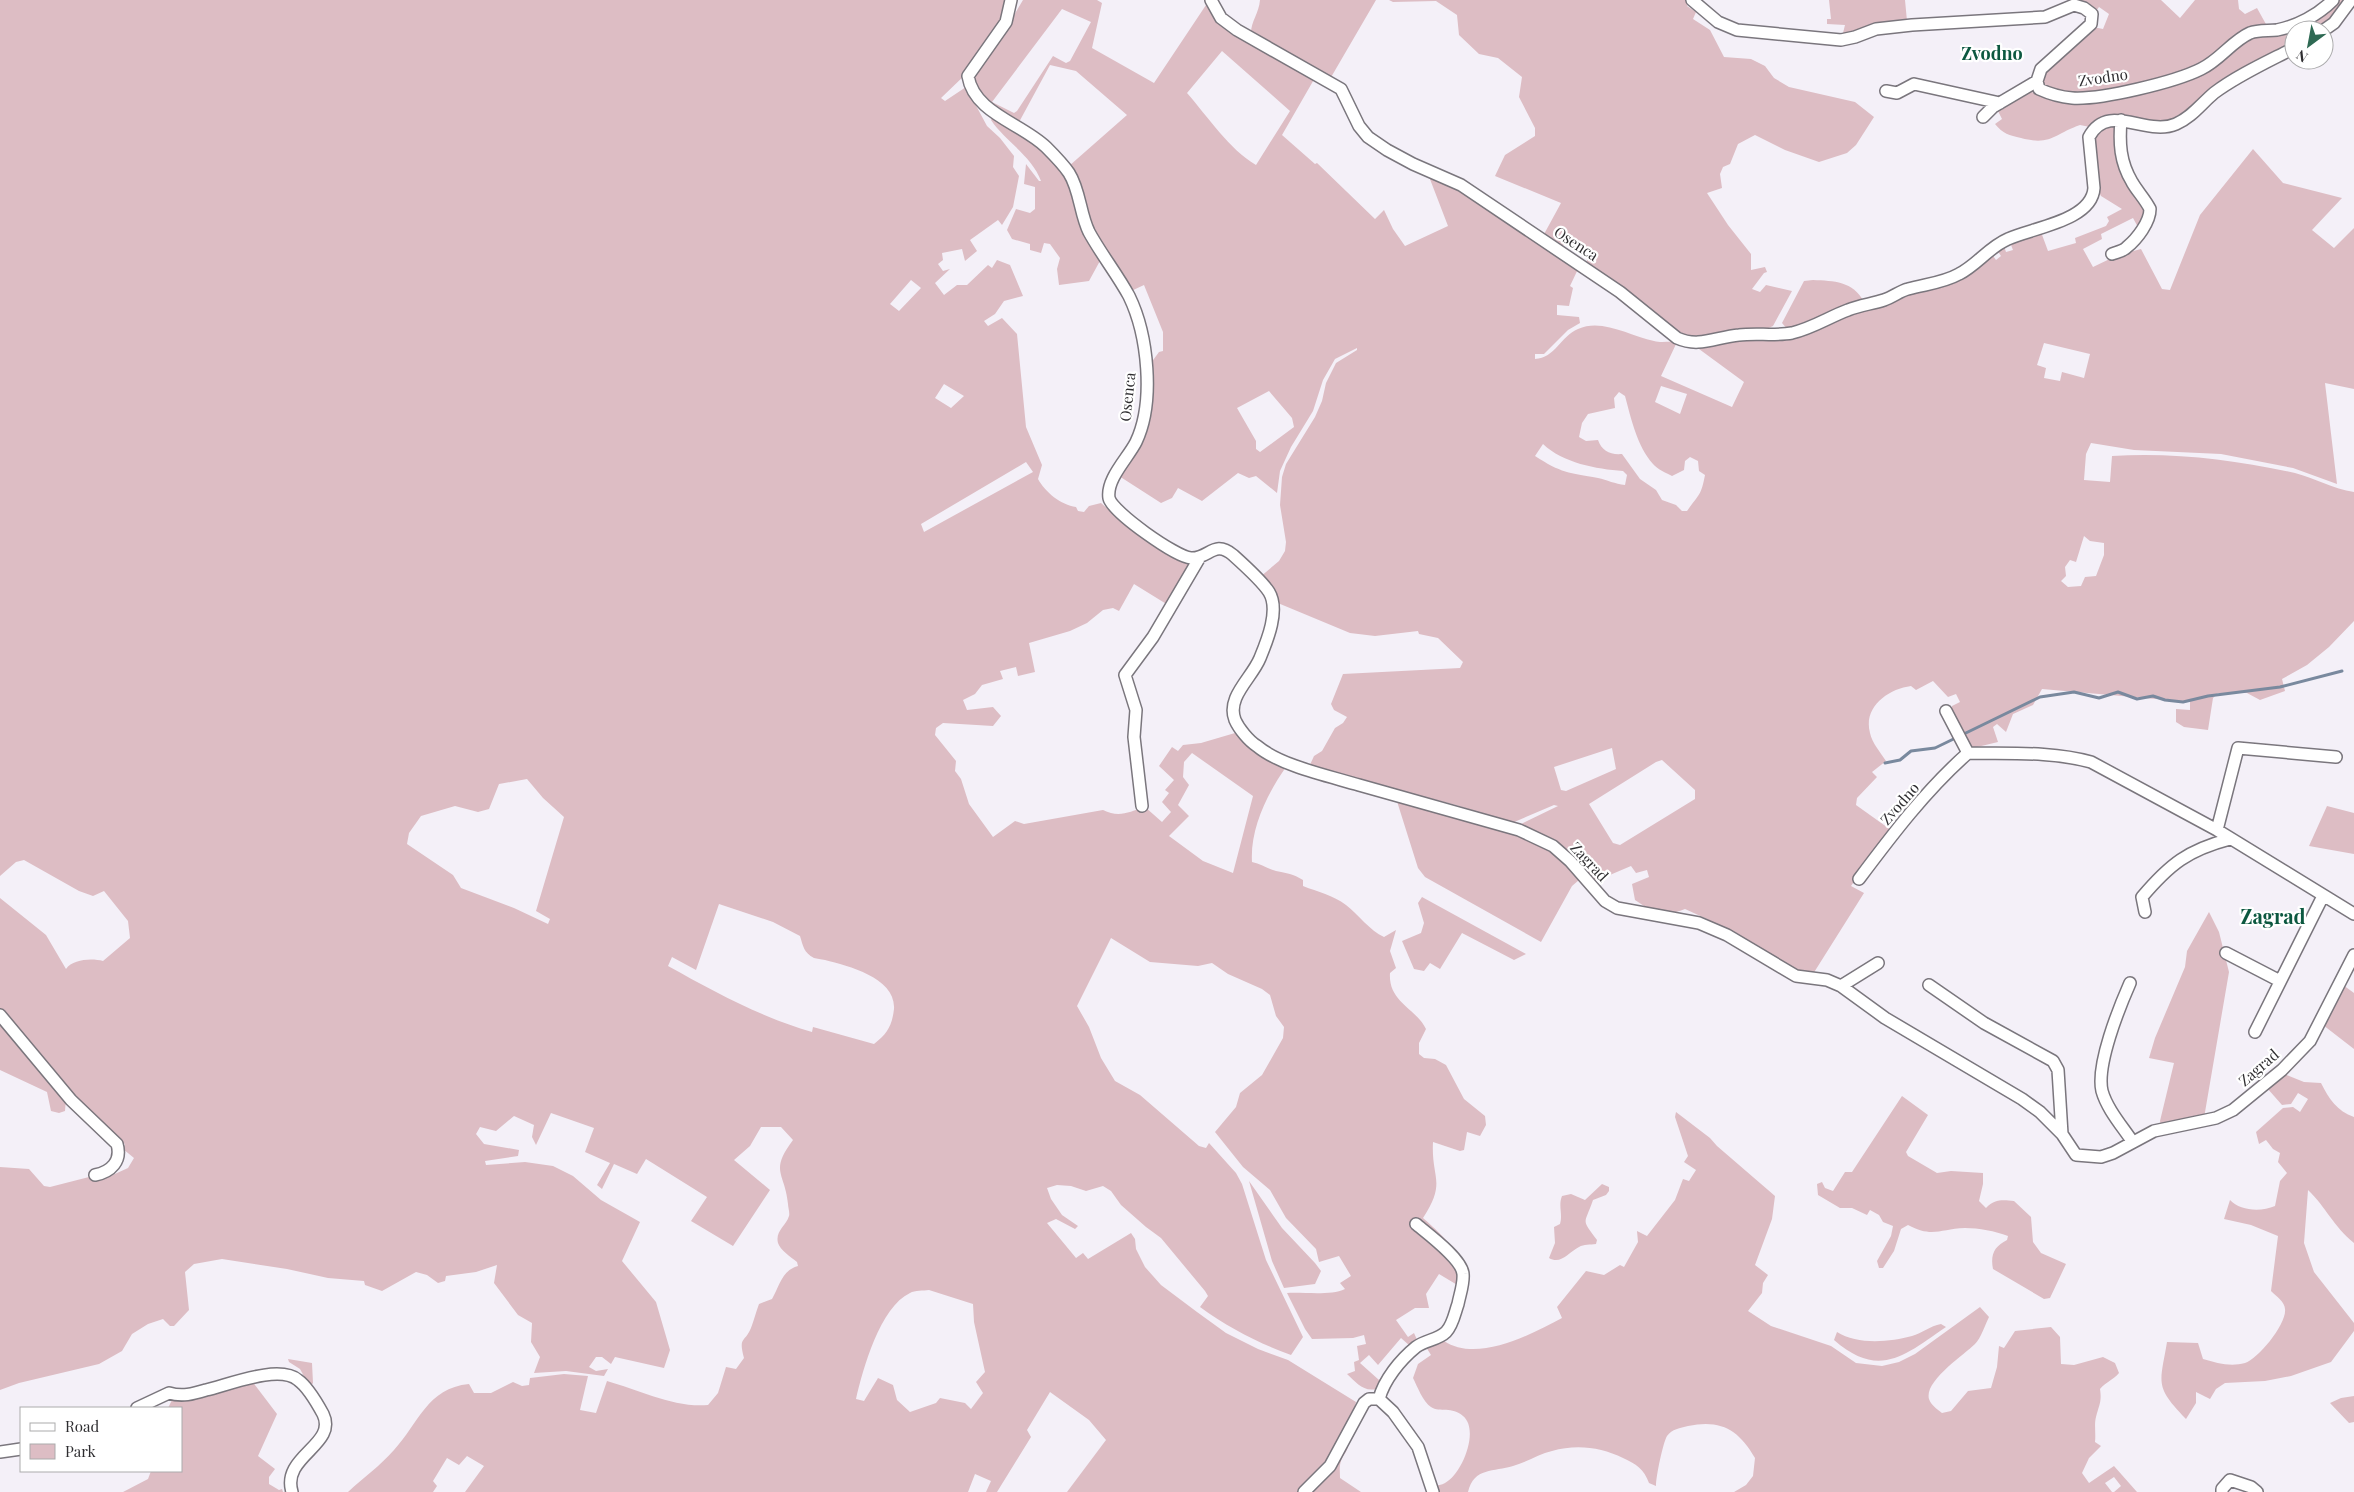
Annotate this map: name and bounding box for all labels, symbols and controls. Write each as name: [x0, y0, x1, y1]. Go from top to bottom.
north arrow: [2284, 20, 2334, 70]
district label: Zvodno: [1961, 41, 2023, 65]
text: N: [2293, 46, 2311, 67]
street label: Zvodno: [2077, 64, 2129, 90]
street label: Osenca: [1550, 221, 1603, 265]
street label: Osenca: [1114, 371, 1140, 422]
street label: Zvodno: [1875, 778, 1923, 829]
street label: Zagrad: [1566, 837, 1613, 886]
district label: Zagrad: [2240, 902, 2306, 929]
street label: Zagrad: [2234, 1044, 2283, 1090]
legend: [20, 1407, 182, 1472]
text: Road: [65, 1416, 99, 1436]
text: Park: [65, 1441, 97, 1461]

